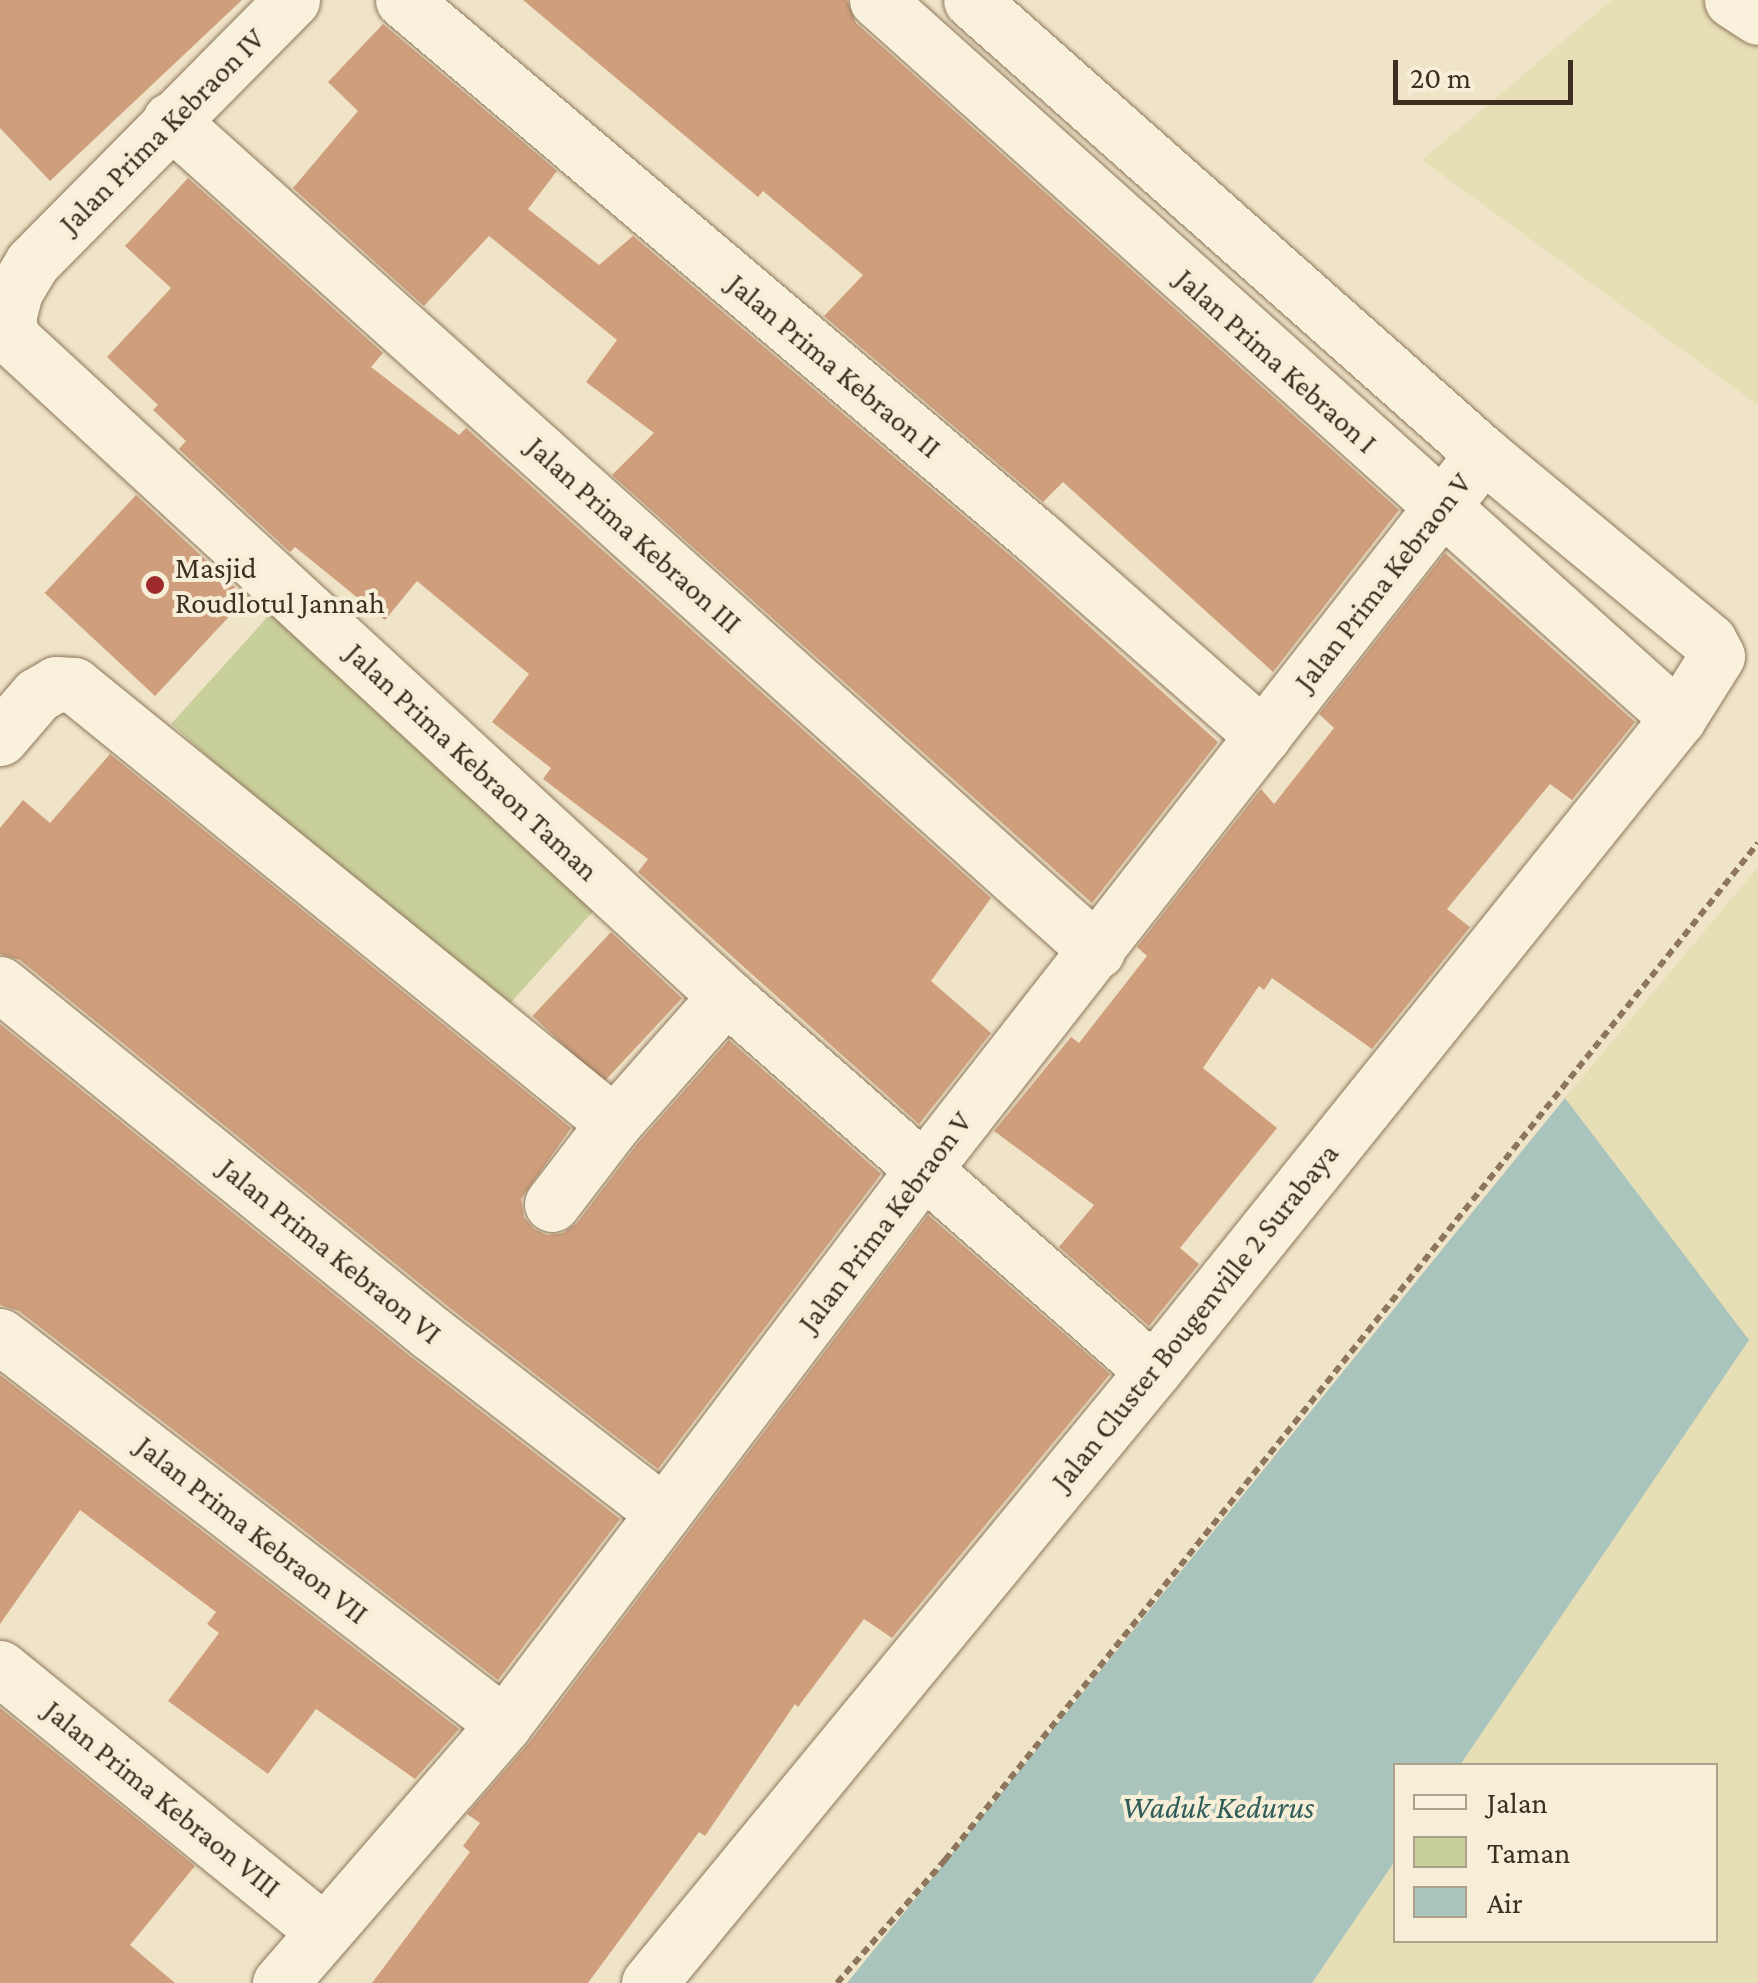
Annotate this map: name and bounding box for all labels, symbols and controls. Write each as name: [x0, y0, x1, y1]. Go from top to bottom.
street label: Jalan Prima Kebraon IV: [52, 21, 272, 241]
scale bar: [1398, 40, 1578, 102]
text: 20 m: [1410, 61, 1471, 94]
street label: Jalan Prima Kebraon I: [1168, 261, 1384, 461]
street label: Jalan Prima Kebraon II: [720, 266, 948, 466]
street label: Jalan Prima Kebraon III: [519, 429, 749, 641]
street label: Jalan Prima Kebraon V: [1287, 466, 1479, 698]
place label: Masjid Roudlotul Jannah: [175, 550, 385, 620]
marker: Masjid Roudlotul Jannah: [144, 574, 166, 596]
street label: Jalan Prima Kebraon Taman: [338, 635, 606, 889]
street label: Jalan Prima Kebraon V: [790, 1105, 980, 1339]
street label: Jalan Cluster Bougenville 2 Surabaya: [1044, 1136, 1346, 1498]
street label: Jalan Prima Kebraon VI: [212, 1150, 448, 1352]
street label: Jalan Prima Kebraon VII: [129, 1428, 375, 1632]
street label: Jalan Prima Kebraon VIII: [37, 1693, 287, 1905]
legend: [1393, 1763, 1718, 1943]
text: Jalan: [1487, 1786, 1548, 1819]
water label: Waduk Kedurus: [1122, 1788, 1314, 1826]
text: Taman: [1487, 1836, 1570, 1869]
text: Air: [1487, 1886, 1523, 1919]

